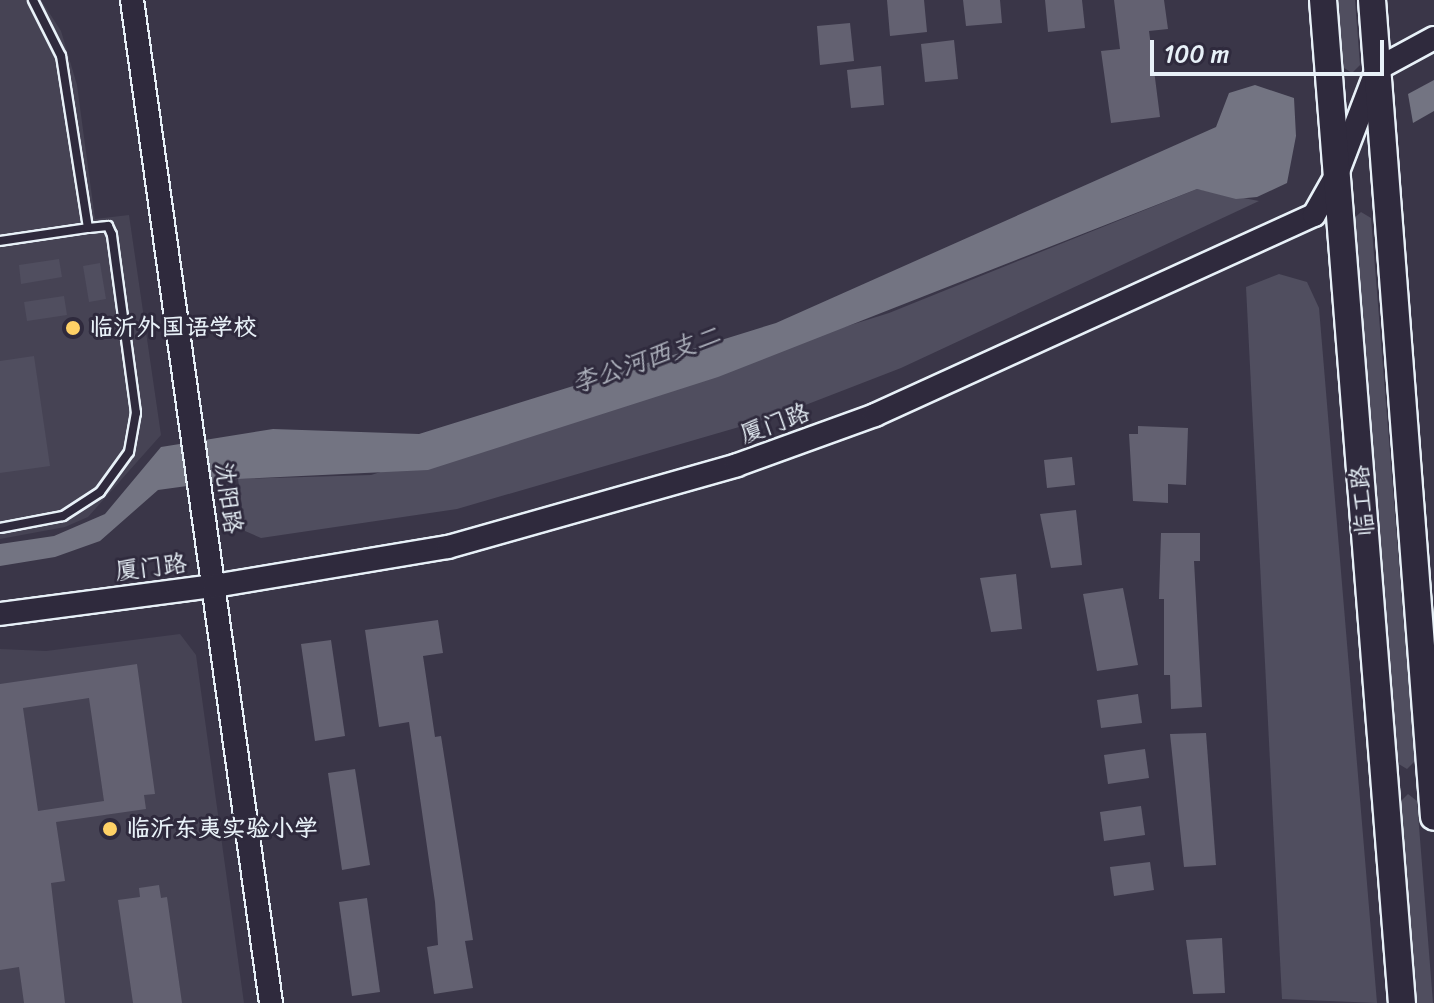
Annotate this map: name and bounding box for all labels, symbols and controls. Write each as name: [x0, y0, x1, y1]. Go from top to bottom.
scale bar: [1154, 24, 1388, 74]
text: 100 m: [1164, 33, 1229, 75]
place label: 临沂外国语学校: [89, 314, 257, 342]
marker: 临沂外国语学校: [64, 319, 82, 337]
water label: 李公河西支二: [567, 320, 725, 400]
street label: 厦门路: [736, 398, 814, 450]
street label: 沈阳路: [209, 460, 247, 536]
street label: 临工路: [1346, 464, 1380, 538]
street label: 厦门路: [114, 549, 188, 587]
place label: 临沂东夷实验小学: [126, 815, 318, 843]
marker: 临沂东夷实验小学: [101, 820, 119, 838]

